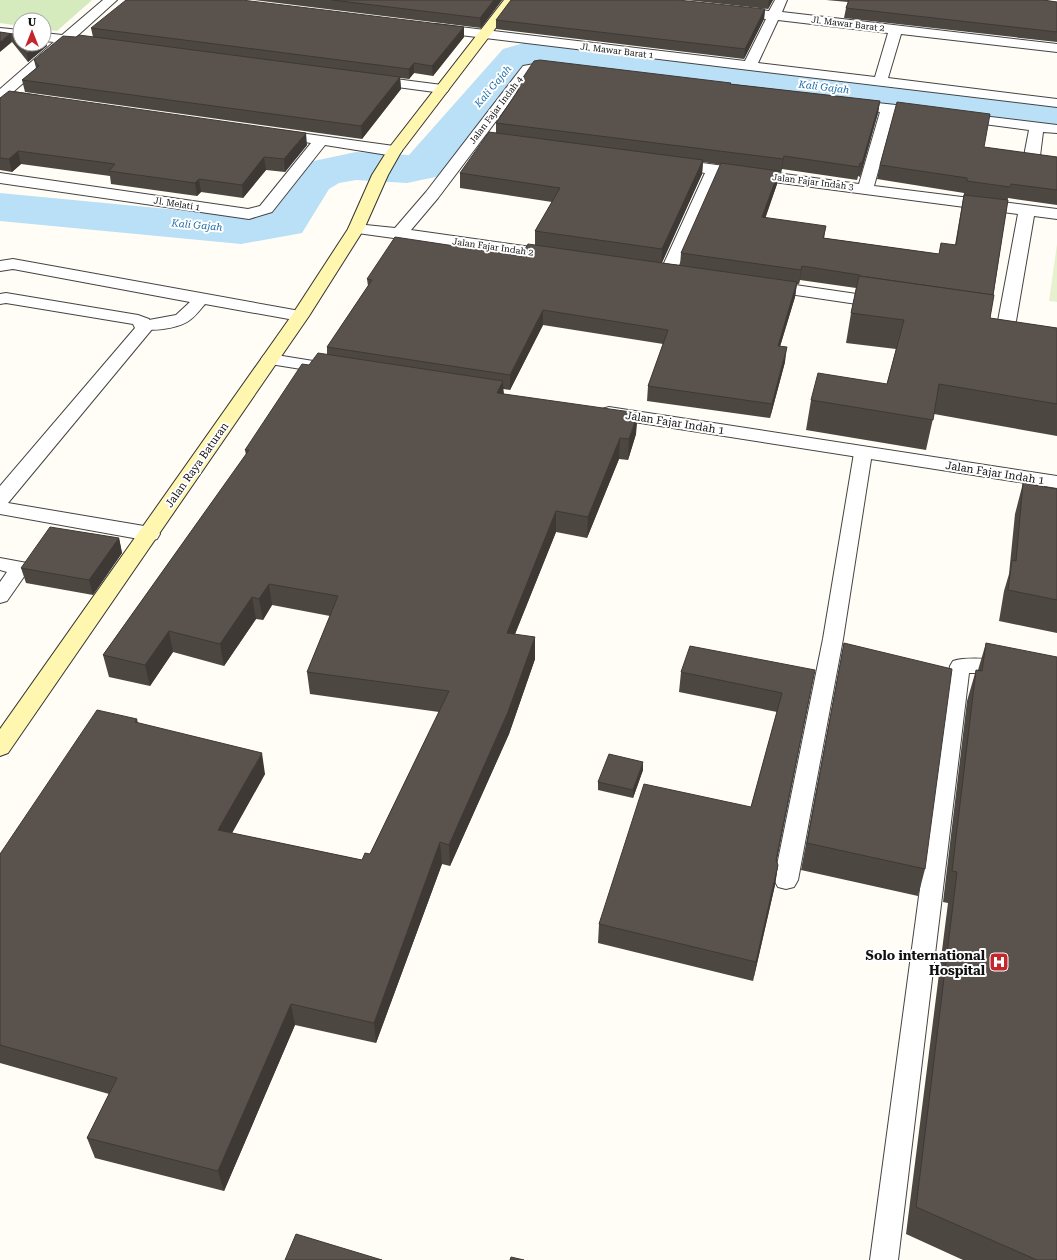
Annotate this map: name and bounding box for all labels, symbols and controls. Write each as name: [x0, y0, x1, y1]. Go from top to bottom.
north arrow: [12, 12, 52, 52]
street label: Jl. Mawar Barat 2: [811, 15, 885, 33]
text: U: [28, 16, 37, 29]
street label: Jl. Mawar Barat 1: [580, 42, 654, 60]
water label: Kali Gajah: [472, 63, 514, 110]
street label: Jalan Fajar Indah 4: [467, 74, 525, 146]
water label: Kali Gajah: [797, 78, 850, 96]
street label: Jalan Fajar Indah 3: [772, 172, 854, 192]
street label: Jl. Melati 1: [153, 195, 201, 213]
water label: Kali Gajah: [170, 217, 223, 233]
street label: Jalan Fajar Indah 2: [452, 236, 534, 258]
street label: Jalan Fajar Indah 1: [625, 409, 725, 437]
street label: Jalan Raya Baturan: [163, 420, 231, 510]
street label: Jalan Fajar Indah 1: [945, 459, 1045, 487]
place label: Solo international Hospital: [866, 948, 986, 978]
hospital icon: Solo international Hospital: [988, 951, 1010, 973]

